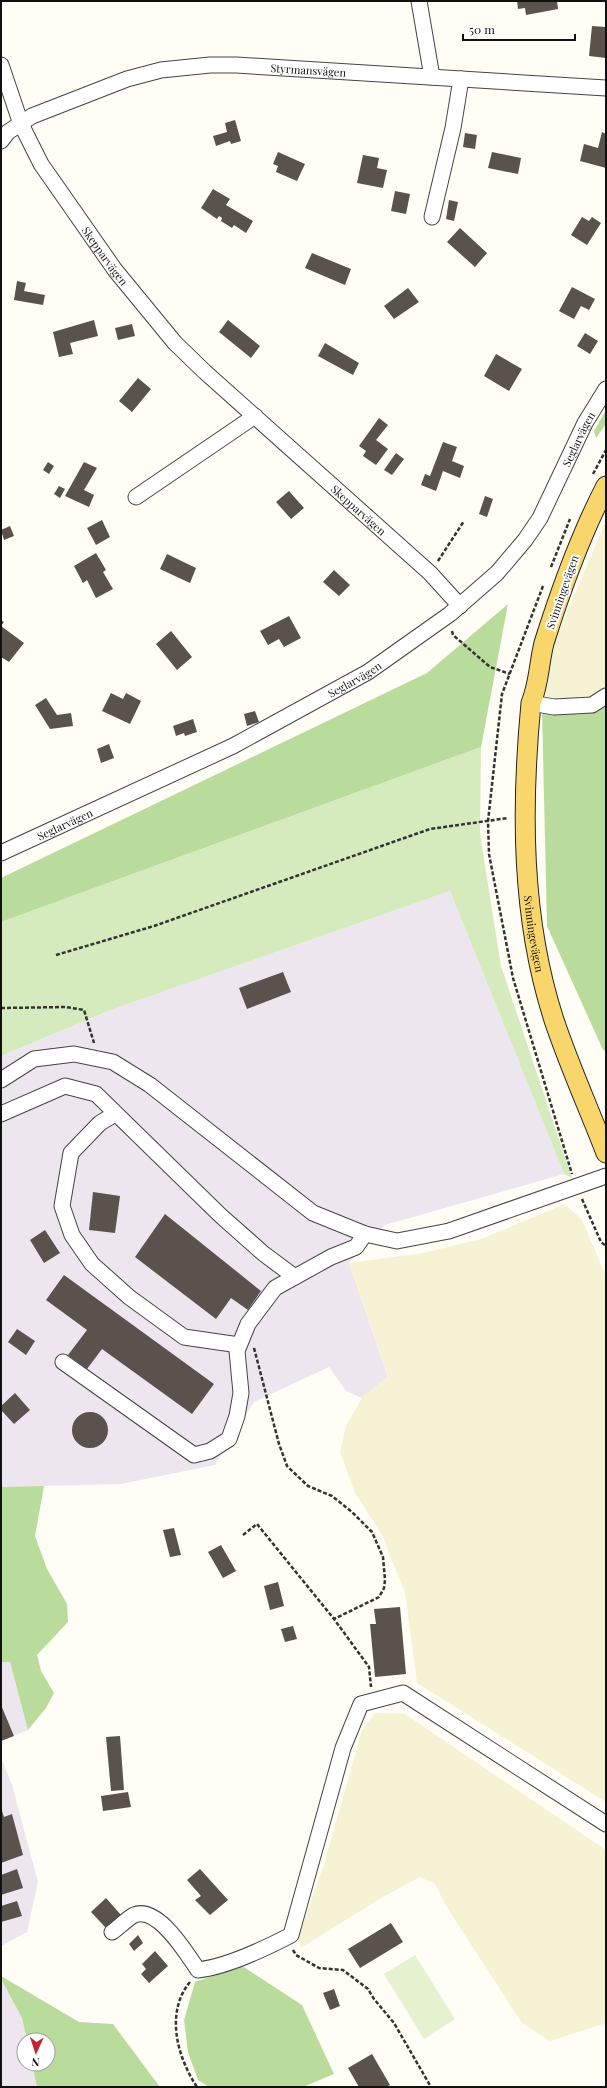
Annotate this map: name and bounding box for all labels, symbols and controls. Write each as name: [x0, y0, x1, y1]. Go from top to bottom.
scale bar: [463, 16, 575, 42]
text: 50 m: [469, 21, 495, 37]
street label: Styrmansvägen: [270, 60, 347, 79]
street label: Skepparvägen: [79, 223, 132, 288]
street label: Seglarvägen: [558, 408, 598, 469]
street label: Skepparvägen: [328, 481, 390, 538]
street label: Svinningevägen: [542, 553, 582, 631]
street label: Seglarvägen: [325, 657, 384, 700]
street label: Seglarvägen: [34, 804, 95, 843]
street label: Svinningevägen: [521, 895, 548, 974]
north arrow: [16, 2032, 56, 2072]
text: N: [31, 2055, 40, 2070]

